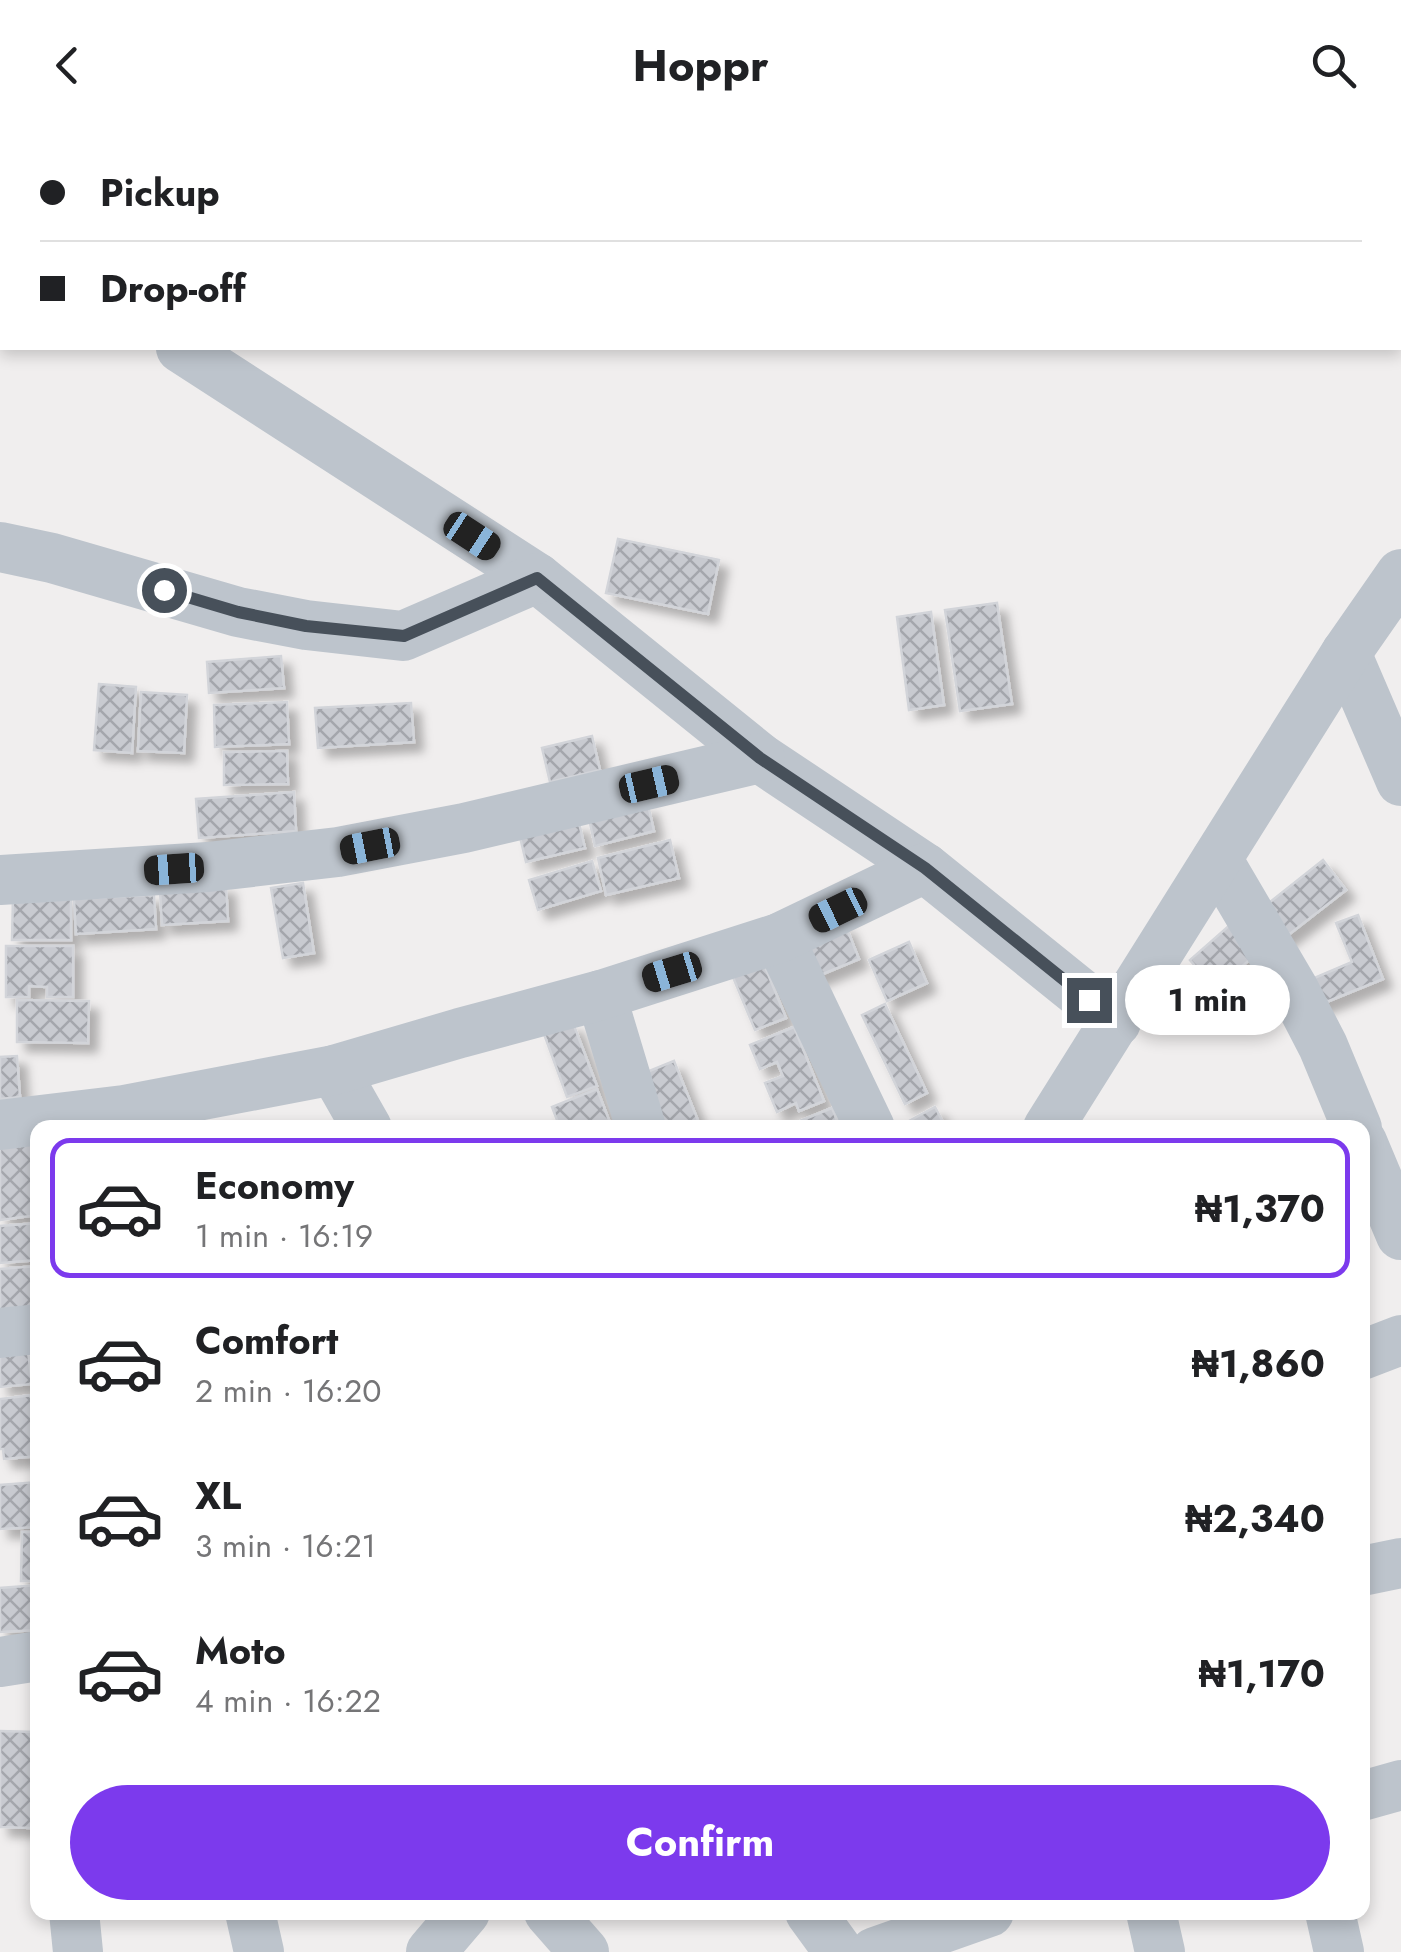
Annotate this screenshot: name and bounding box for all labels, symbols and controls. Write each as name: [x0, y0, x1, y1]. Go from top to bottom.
text: Hoppr: [633, 33, 768, 98]
icon: back: [40, 38, 95, 93]
icon: search: [1306, 38, 1361, 93]
text: Pickup: [100, 165, 220, 220]
text: Drop-off: [100, 261, 246, 316]
car: [439, 507, 505, 565]
route start: [142, 568, 187, 613]
car: [616, 763, 682, 805]
car: [338, 826, 402, 866]
car: [143, 852, 205, 886]
car: [804, 883, 872, 937]
car: [639, 949, 705, 995]
callout: 1 min: [1124, 965, 1289, 1035]
text: 1 min: [1168, 977, 1247, 1023]
route end: [1067, 978, 1112, 1023]
text: Economy: [195, 1158, 354, 1213]
icon: car: [75, 1163, 165, 1253]
text: ₦1,370: [1195, 1181, 1325, 1236]
text: 1 min · 16:19: [195, 1213, 373, 1259]
text: Comfort: [195, 1313, 338, 1368]
icon: car: [75, 1318, 165, 1408]
text: ₦1,860: [1191, 1336, 1325, 1391]
text: 2 min · 16:20: [195, 1368, 382, 1414]
text: XL: [195, 1468, 241, 1523]
icon: car: [75, 1473, 165, 1563]
text: ₦2,340: [1185, 1491, 1325, 1546]
text: 3 min · 16:21: [195, 1523, 376, 1569]
text: Moto: [195, 1623, 286, 1678]
icon: car: [75, 1628, 165, 1718]
text: ₦1,170: [1198, 1646, 1325, 1701]
text: 4 min · 16:22: [195, 1678, 381, 1724]
button: Confirm: [70, 1785, 1330, 1900]

